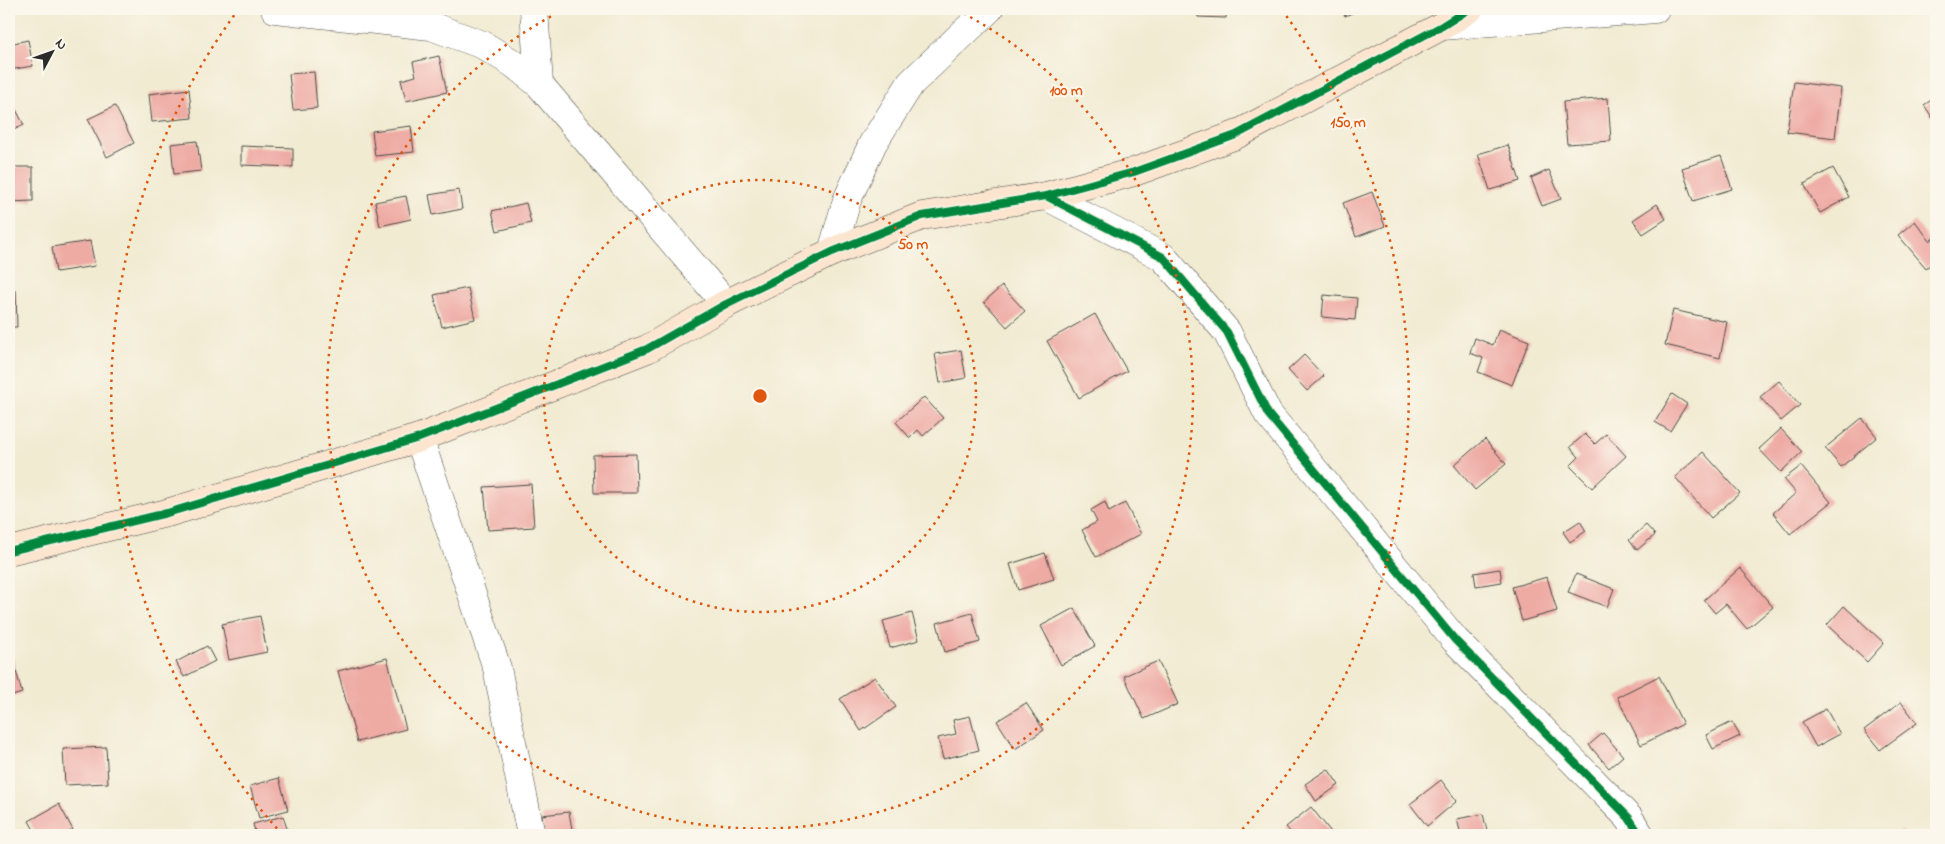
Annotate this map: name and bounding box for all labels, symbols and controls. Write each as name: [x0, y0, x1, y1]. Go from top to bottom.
north arrow: [28, 28, 78, 78]
text: N: [50, 34, 72, 55]
text: 100 m: [1049, 80, 1083, 102]
text: 150 m: [1330, 112, 1366, 134]
text: 50 m: [898, 234, 929, 256]
centre of rings: [751, 387, 769, 405]

